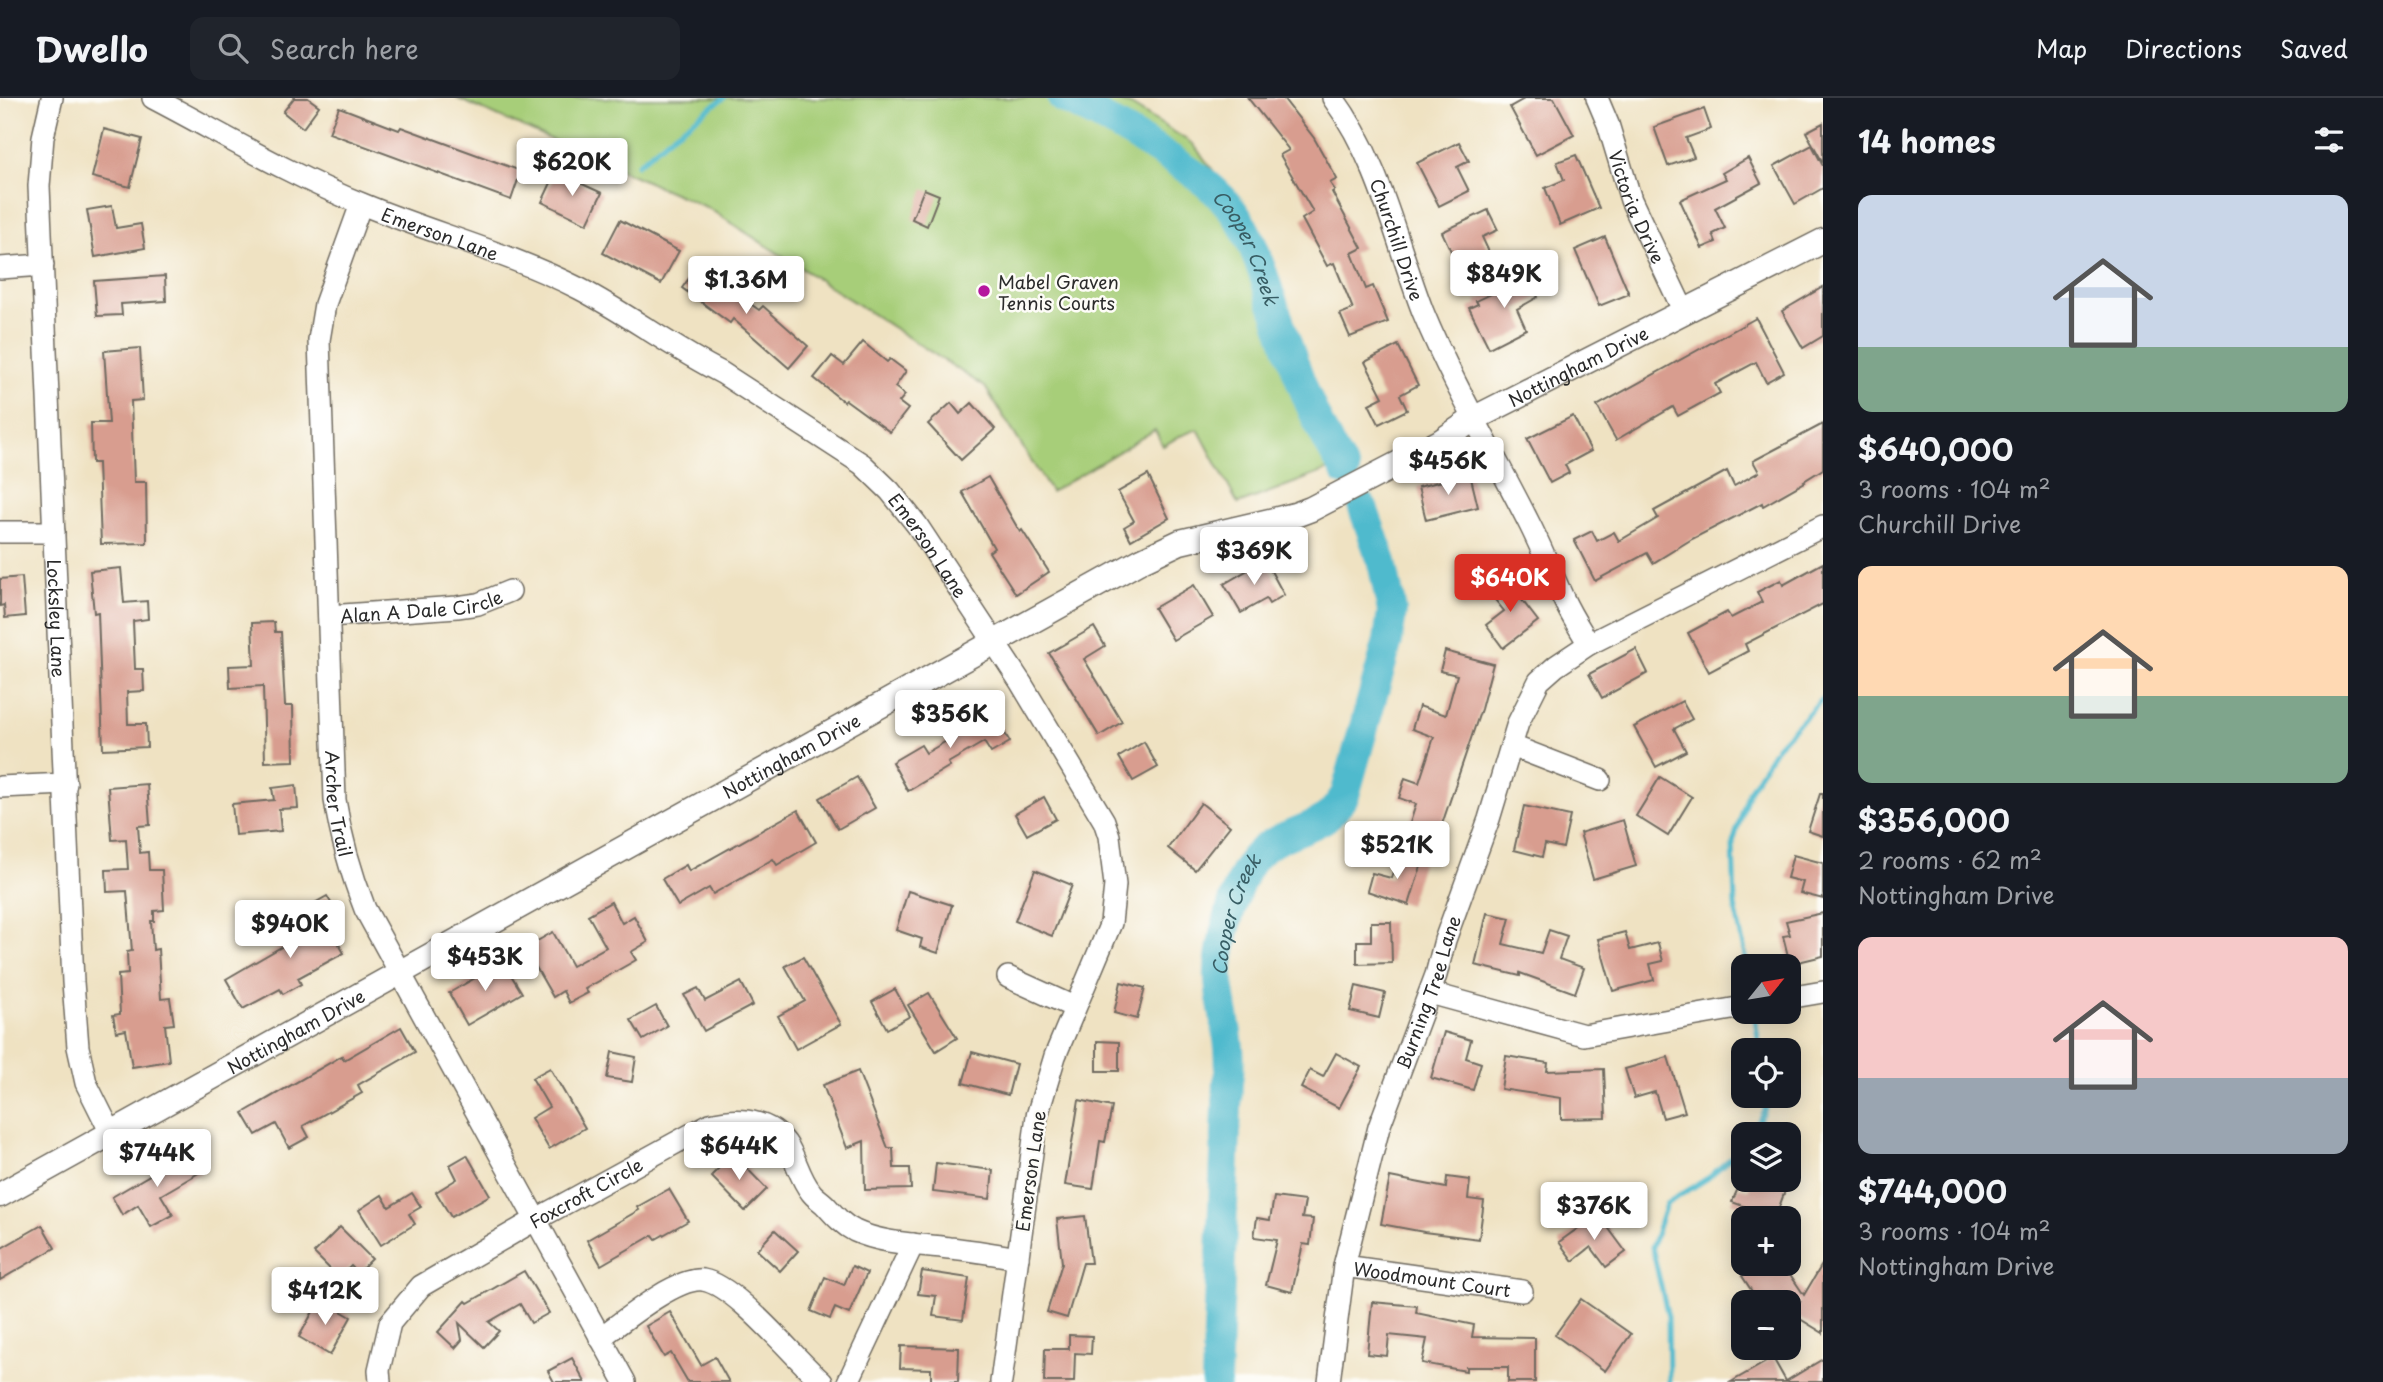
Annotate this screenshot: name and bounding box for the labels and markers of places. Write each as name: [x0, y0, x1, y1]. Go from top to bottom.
pin: $620K: [523, 139, 621, 198]
pin: $849K: [1455, 250, 1553, 310]
pin: $1.36M: [689, 256, 803, 316]
place label: Mabel Graven Tennis Courts: [998, 268, 1119, 316]
marker: Mabel Graven Tennis Courts: [976, 283, 992, 299]
pin: $456K: [1399, 438, 1497, 497]
pin: $369K: [1205, 528, 1303, 587]
pin: $640K: [1461, 554, 1559, 614]
pin: $356K: [901, 690, 999, 750]
pin: $521K: [1348, 822, 1446, 881]
pin: $940K: [241, 900, 339, 960]
pin: $453K: [436, 934, 534, 993]
pin: $644K: [690, 1122, 788, 1182]
pin: $744K: [108, 1130, 206, 1189]
pin: $376K: [1545, 1182, 1643, 1242]
pin: $412K: [276, 1268, 374, 1327]

